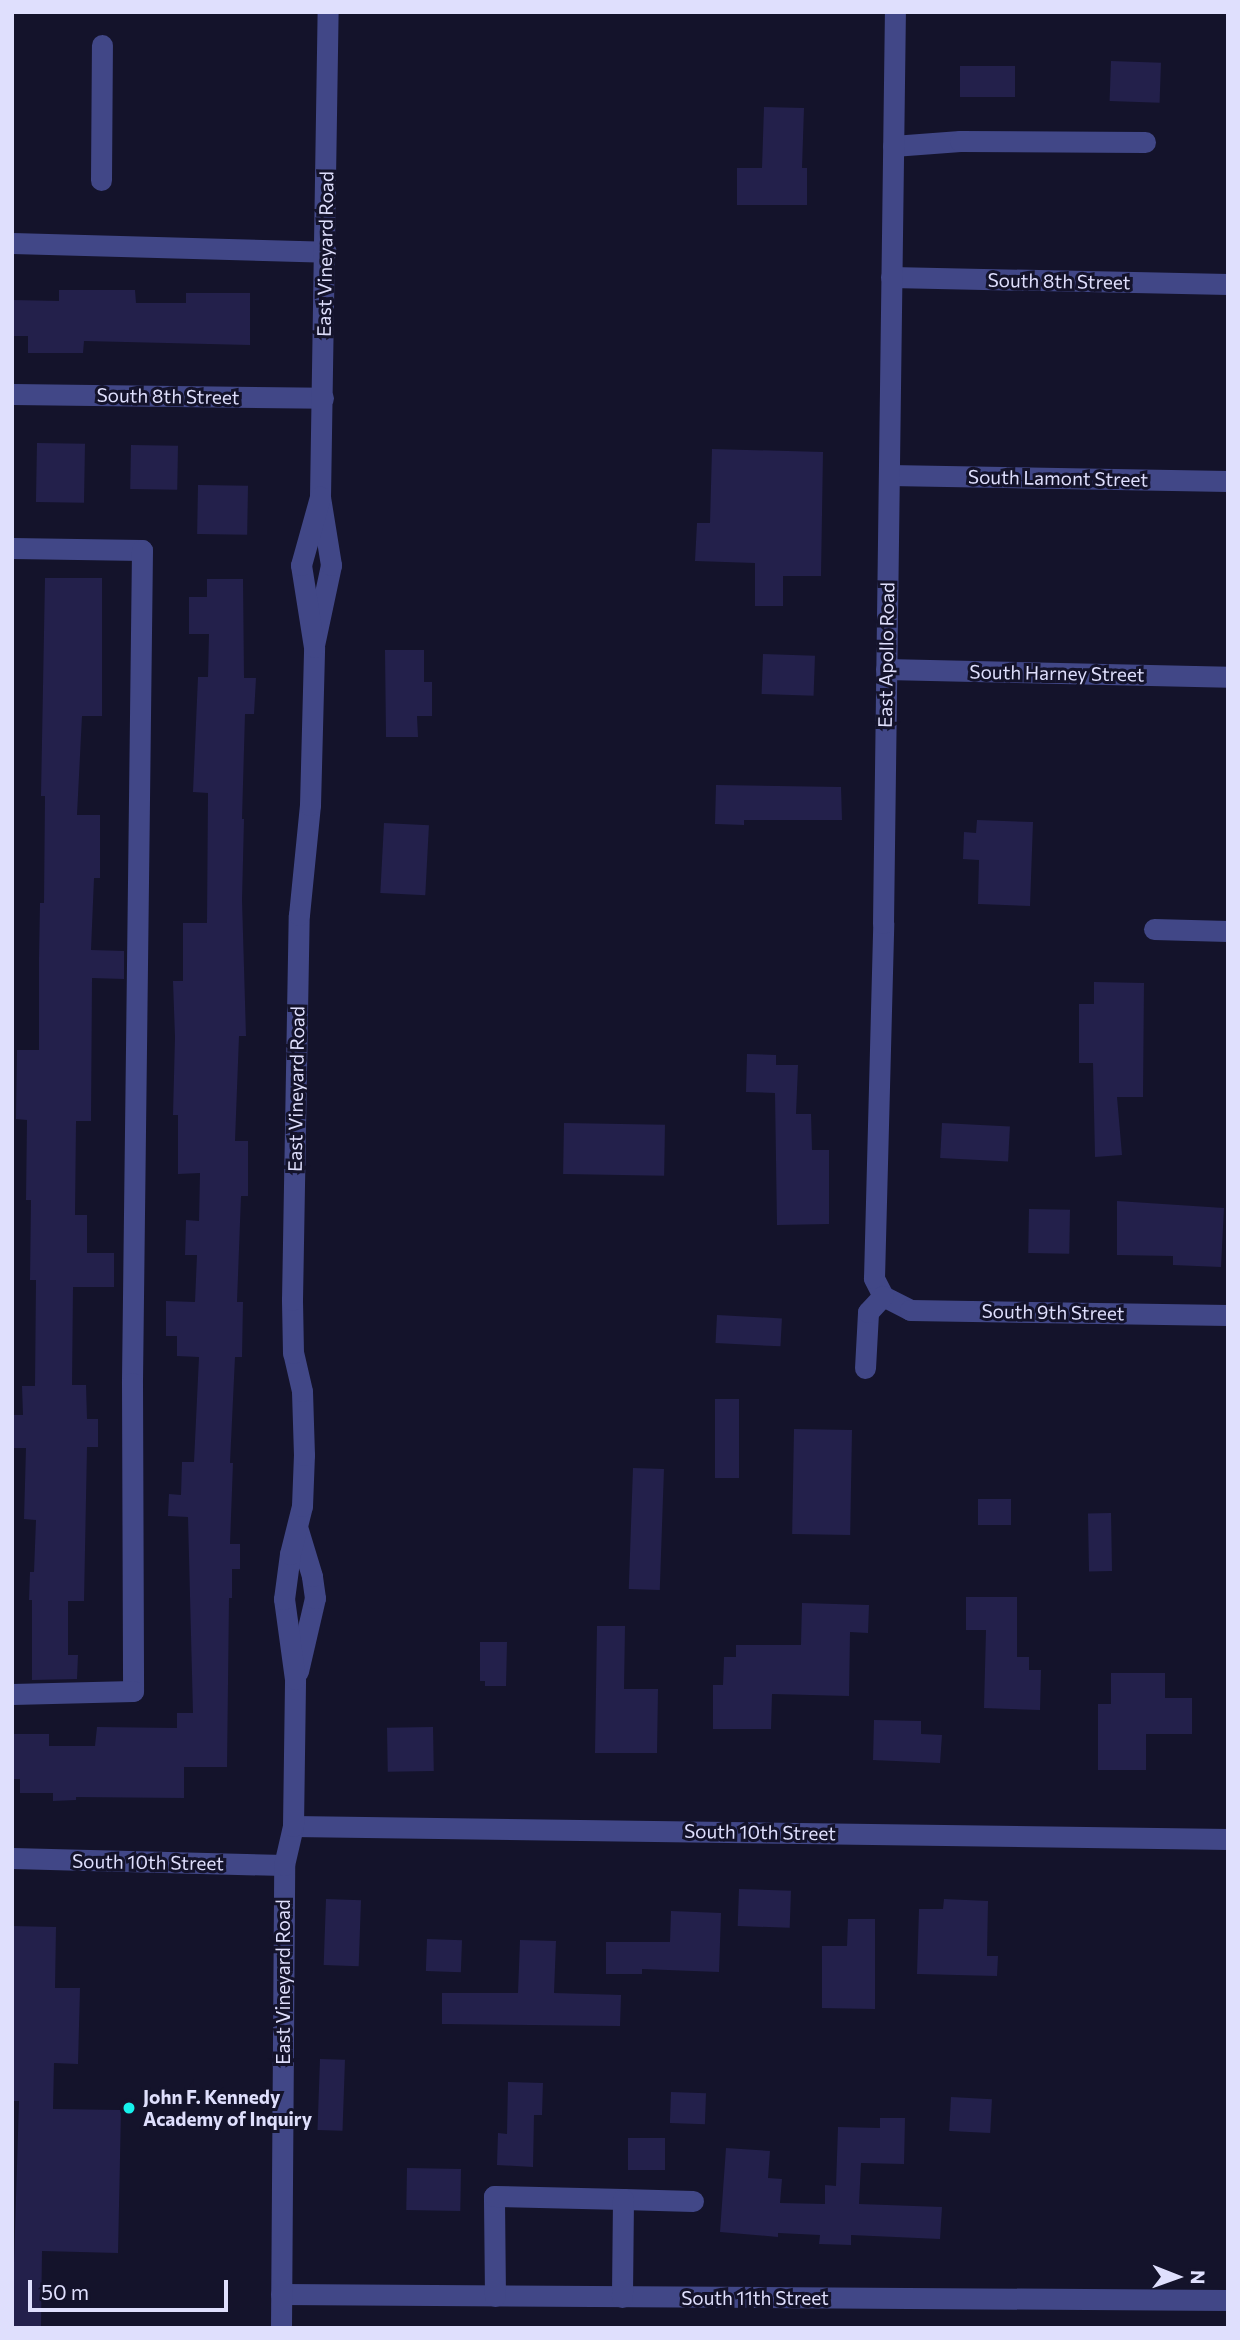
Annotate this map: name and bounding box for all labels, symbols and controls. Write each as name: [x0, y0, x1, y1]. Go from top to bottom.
street label: East Vineyard Road: [312, 171, 338, 337]
street label: South 8th Street: [987, 268, 1131, 294]
street label: South 8th Street: [96, 383, 240, 409]
street label: South Lamont Street: [968, 465, 1148, 491]
street label: East Apollo Road: [873, 582, 899, 728]
street label: South Harney Street: [969, 660, 1145, 686]
street label: East Vineyard Road: [283, 1006, 309, 1172]
street label: South 9th Street: [981, 1299, 1125, 1325]
street label: South 10th Street: [684, 1819, 836, 1845]
street label: South 10th Street: [72, 1849, 224, 1875]
street label: East Vineyard Road: [272, 1899, 294, 2065]
place label: John F. Kennedy Academy of Inquiry: [143, 2086, 312, 2130]
marker: John F. Kennedy Academy of Inquiry: [121, 2100, 137, 2116]
north arrow: [1142, 2242, 1212, 2312]
scale bar: [32, 2266, 231, 2310]
text: N: [1187, 2270, 1210, 2285]
text: 50 m: [41, 2279, 89, 2304]
street label: South 11th Street: [681, 2287, 829, 2309]

